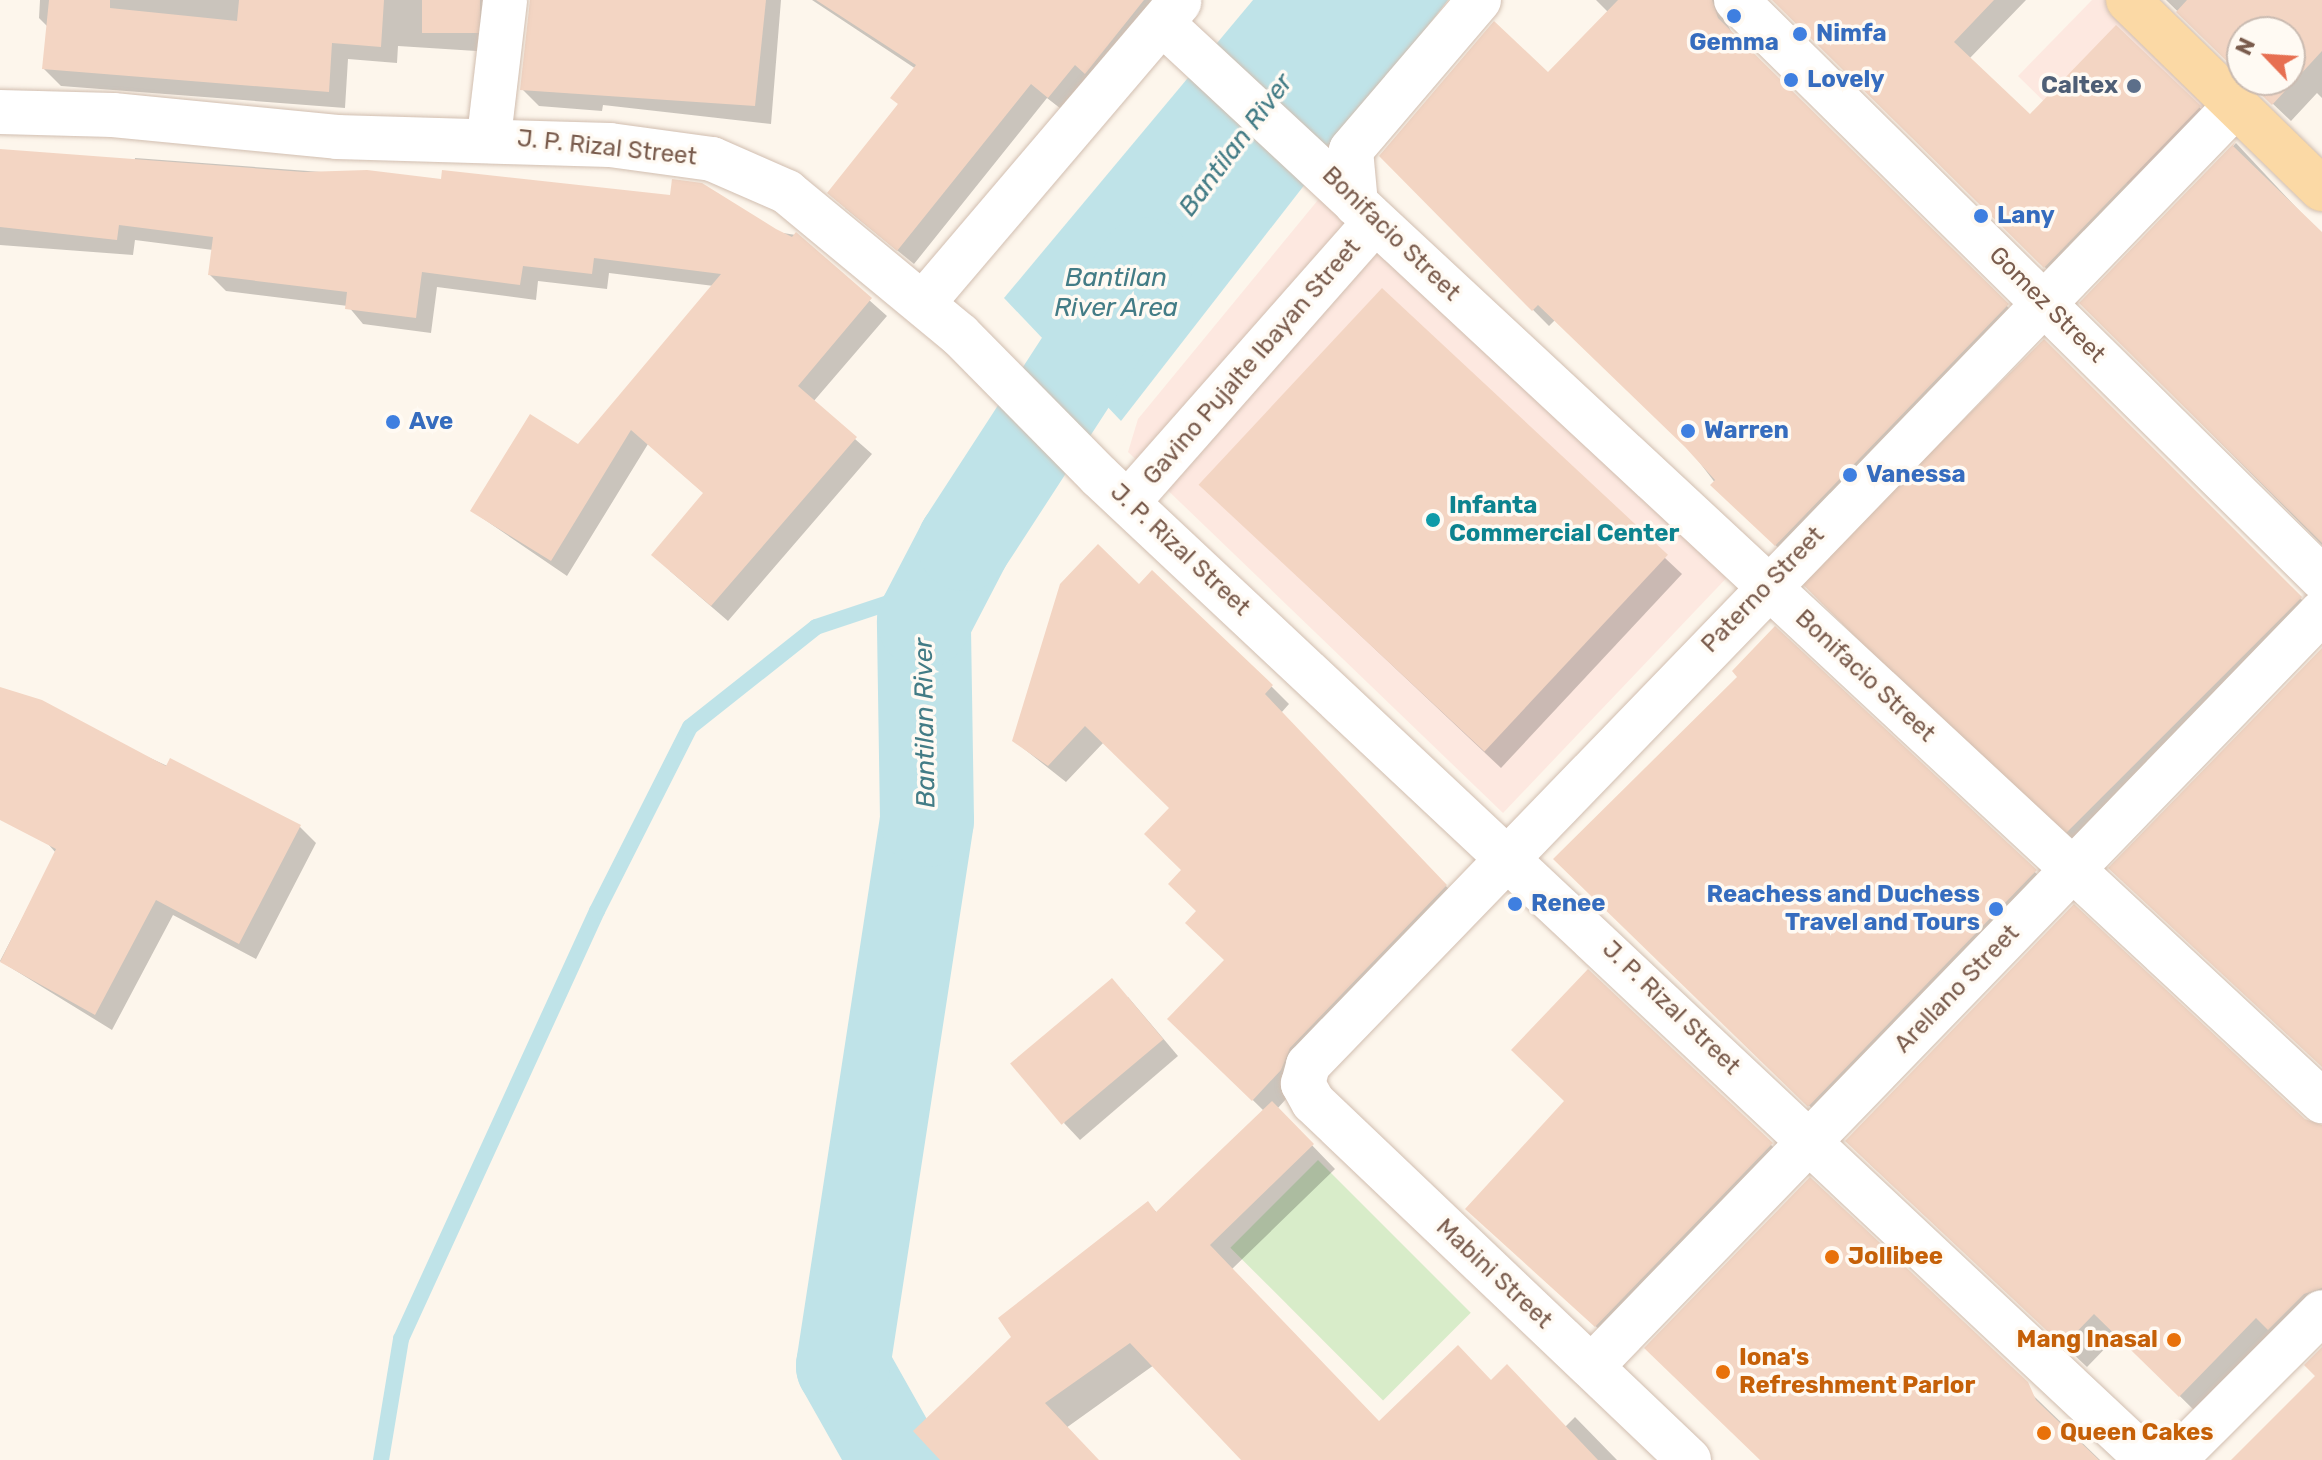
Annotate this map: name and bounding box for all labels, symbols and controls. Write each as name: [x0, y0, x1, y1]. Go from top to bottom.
marker: Gemma: [1725, 7, 1743, 25]
north arrow: [2226, 16, 2306, 96]
place label: Nimfa: [1816, 20, 1887, 48]
marker: Nimfa: [1791, 25, 1809, 43]
place label: Gemma: [1689, 29, 1779, 57]
text: N: [2230, 34, 2261, 59]
place label: Lovely: [1807, 66, 1885, 94]
water label: Bantilan River: [1172, 68, 1300, 222]
marker: Lovely: [1782, 71, 1800, 89]
place label: Caltex: [2041, 72, 2118, 100]
marker: Caltex: [2125, 77, 2143, 95]
street label: J. P. Rizal Street: [516, 124, 698, 172]
street label: Bonifacio Street: [1316, 161, 1466, 307]
place label: Lany: [1997, 202, 2055, 230]
marker: Lany: [1972, 207, 1990, 225]
street label: Gavino Pujalte Ibayan Street: [1137, 233, 1367, 491]
street label: Gomez Street: [1983, 241, 2111, 369]
water label: Bantilan River Area: [1053, 262, 1179, 324]
place label: Ave: [409, 408, 453, 436]
marker: Ave: [384, 413, 402, 431]
place label: Warren: [1704, 417, 1789, 445]
marker: Warren: [1679, 422, 1697, 440]
place label: Vanessa: [1866, 461, 1966, 489]
marker: Vanessa: [1841, 466, 1859, 484]
street label: J. P. Rizal Street: [1104, 478, 1256, 622]
place label: Infanta Commercial Center: [1449, 492, 1679, 548]
marker: Infanta Commercial Center: [1424, 511, 1442, 529]
street label: Paterno Street: [1696, 521, 1830, 659]
street label: Bonifacio Street: [1789, 604, 1941, 748]
water label: Bantilan River: [908, 638, 942, 808]
place label: Reachess and Duchess Travel and Tours: [1707, 881, 1980, 937]
place label: Renee: [1531, 890, 1606, 918]
marker: Renee: [1506, 895, 1524, 913]
marker: Reachess and Duchess Travel and Tours: [1987, 900, 2005, 918]
street label: Arellano Street: [1889, 919, 2025, 1059]
street label: J. P. Rizal Street: [1596, 935, 1746, 1081]
street label: Mabini Street: [1430, 1213, 1558, 1335]
place label: Jollibee: [1848, 1243, 1943, 1271]
marker: Jollibee: [1823, 1248, 1841, 1266]
place label: Mang Inasal: [2017, 1326, 2158, 1354]
marker: Mang Inasal: [2165, 1331, 2183, 1349]
place label: Iona's Refreshment Parlor: [1739, 1344, 1975, 1400]
marker: Iona's Refreshment Parlor: [1714, 1363, 1732, 1381]
place label: Queen Cakes: [2060, 1419, 2214, 1447]
marker: Queen Cakes: [2035, 1424, 2053, 1442]

